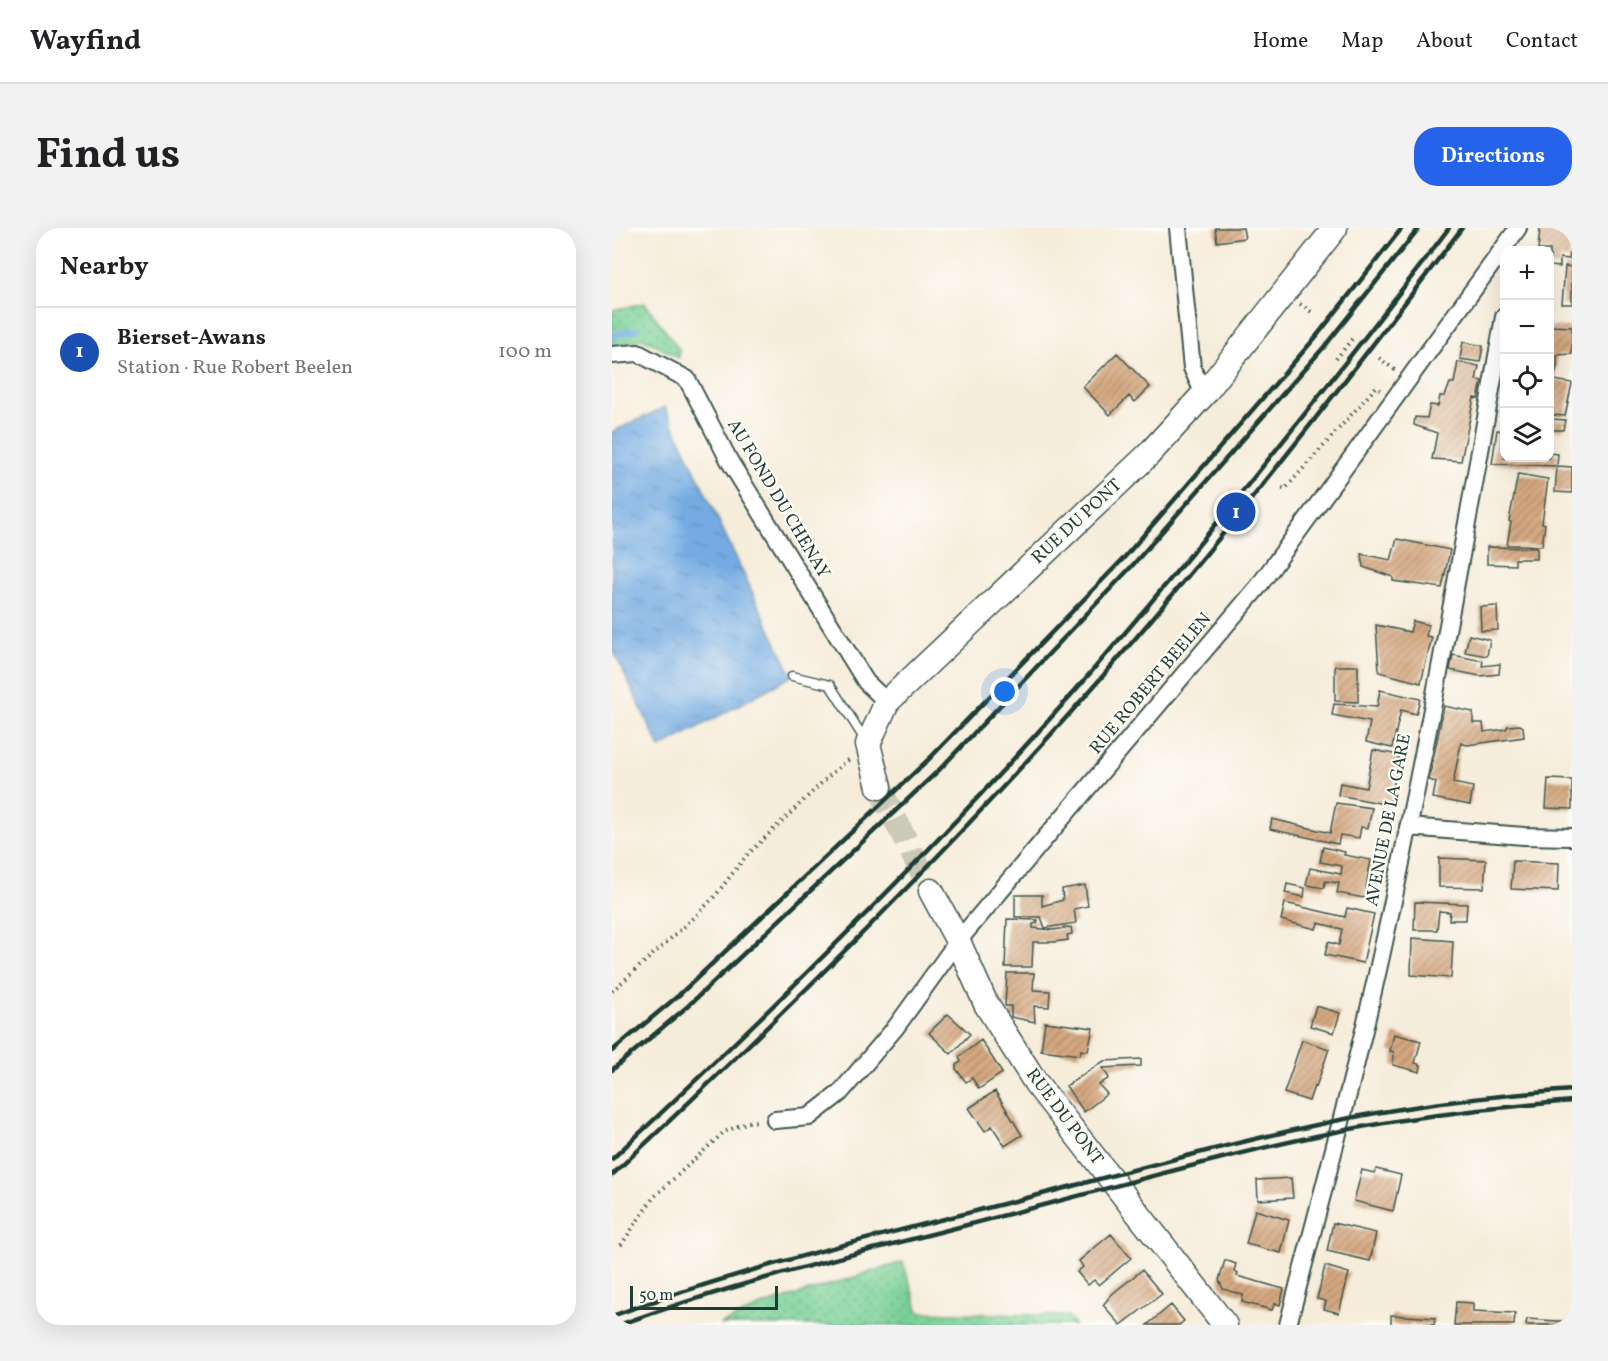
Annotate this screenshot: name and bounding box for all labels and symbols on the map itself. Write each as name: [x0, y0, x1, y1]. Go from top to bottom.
street label: AU FOND DU CHENAY: [721, 415, 835, 583]
street label: RUE DU PONT: [1026, 473, 1128, 570]
pin: 1: [1216, 490, 1256, 534]
street label: RUE ROBERT BEELEN: [1084, 608, 1218, 760]
your location: [990, 677, 1019, 706]
street label: AVENUE DE LA GARE: [1360, 731, 1418, 908]
street label: RUE DU PONT: [1019, 1063, 1109, 1171]
scale bar: [630, 1283, 778, 1310]

